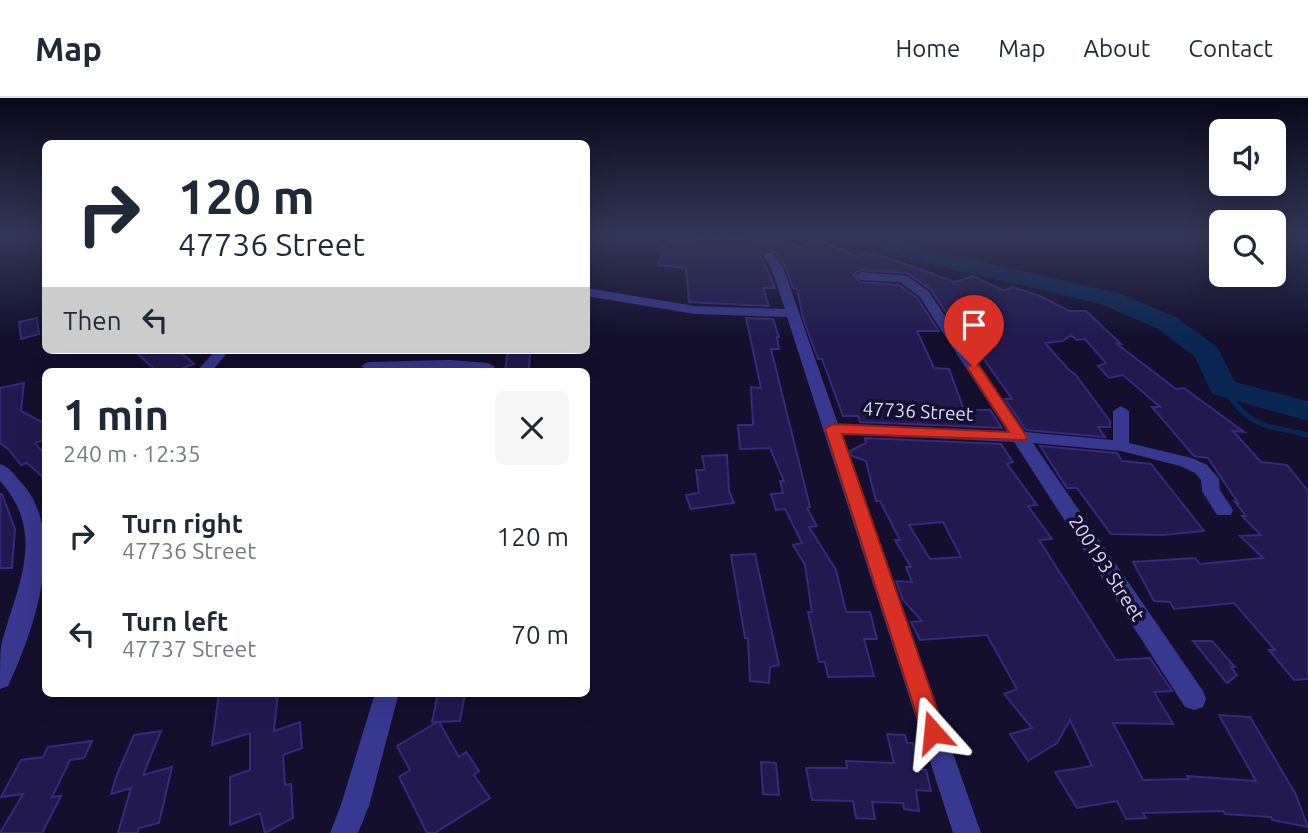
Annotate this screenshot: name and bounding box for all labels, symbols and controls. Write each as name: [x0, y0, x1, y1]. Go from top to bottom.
text: Map: [35, 30, 102, 67]
text: Home: [895, 35, 960, 62]
text: Map: [998, 35, 1045, 62]
text: About: [1083, 35, 1150, 62]
text: Contact: [1188, 35, 1273, 62]
map controls: [1209, 119, 1286, 287]
button: sound: [1209, 119, 1286, 196]
icon: right: [63, 168, 154, 259]
text: 120 m: [178, 168, 315, 223]
button: search: [1209, 210, 1286, 287]
text: 47736 Street: [178, 226, 365, 262]
pin: [944, 295, 1004, 367]
icon: left: [136, 301, 174, 339]
text: Then: [63, 306, 122, 335]
icon: arrive: [955, 306, 993, 344]
text: 1 min: [63, 391, 169, 438]
button: close: [495, 391, 569, 465]
street label: 47736 Street: [862, 397, 975, 425]
text: 240 m · 12:35: [63, 441, 201, 466]
text: Turn right: [122, 509, 243, 538]
street label: 200193 Street: [1065, 511, 1150, 625]
icon: right: [63, 517, 101, 555]
text: 120 m: [497, 522, 569, 551]
text: 47736 Street: [122, 538, 256, 563]
text: Turn left: [122, 607, 228, 636]
icon: left: [63, 615, 101, 653]
text: 70 m: [511, 620, 569, 649]
text: 47737 Street: [122, 636, 256, 661]
position arrow: [896, 695, 970, 769]

